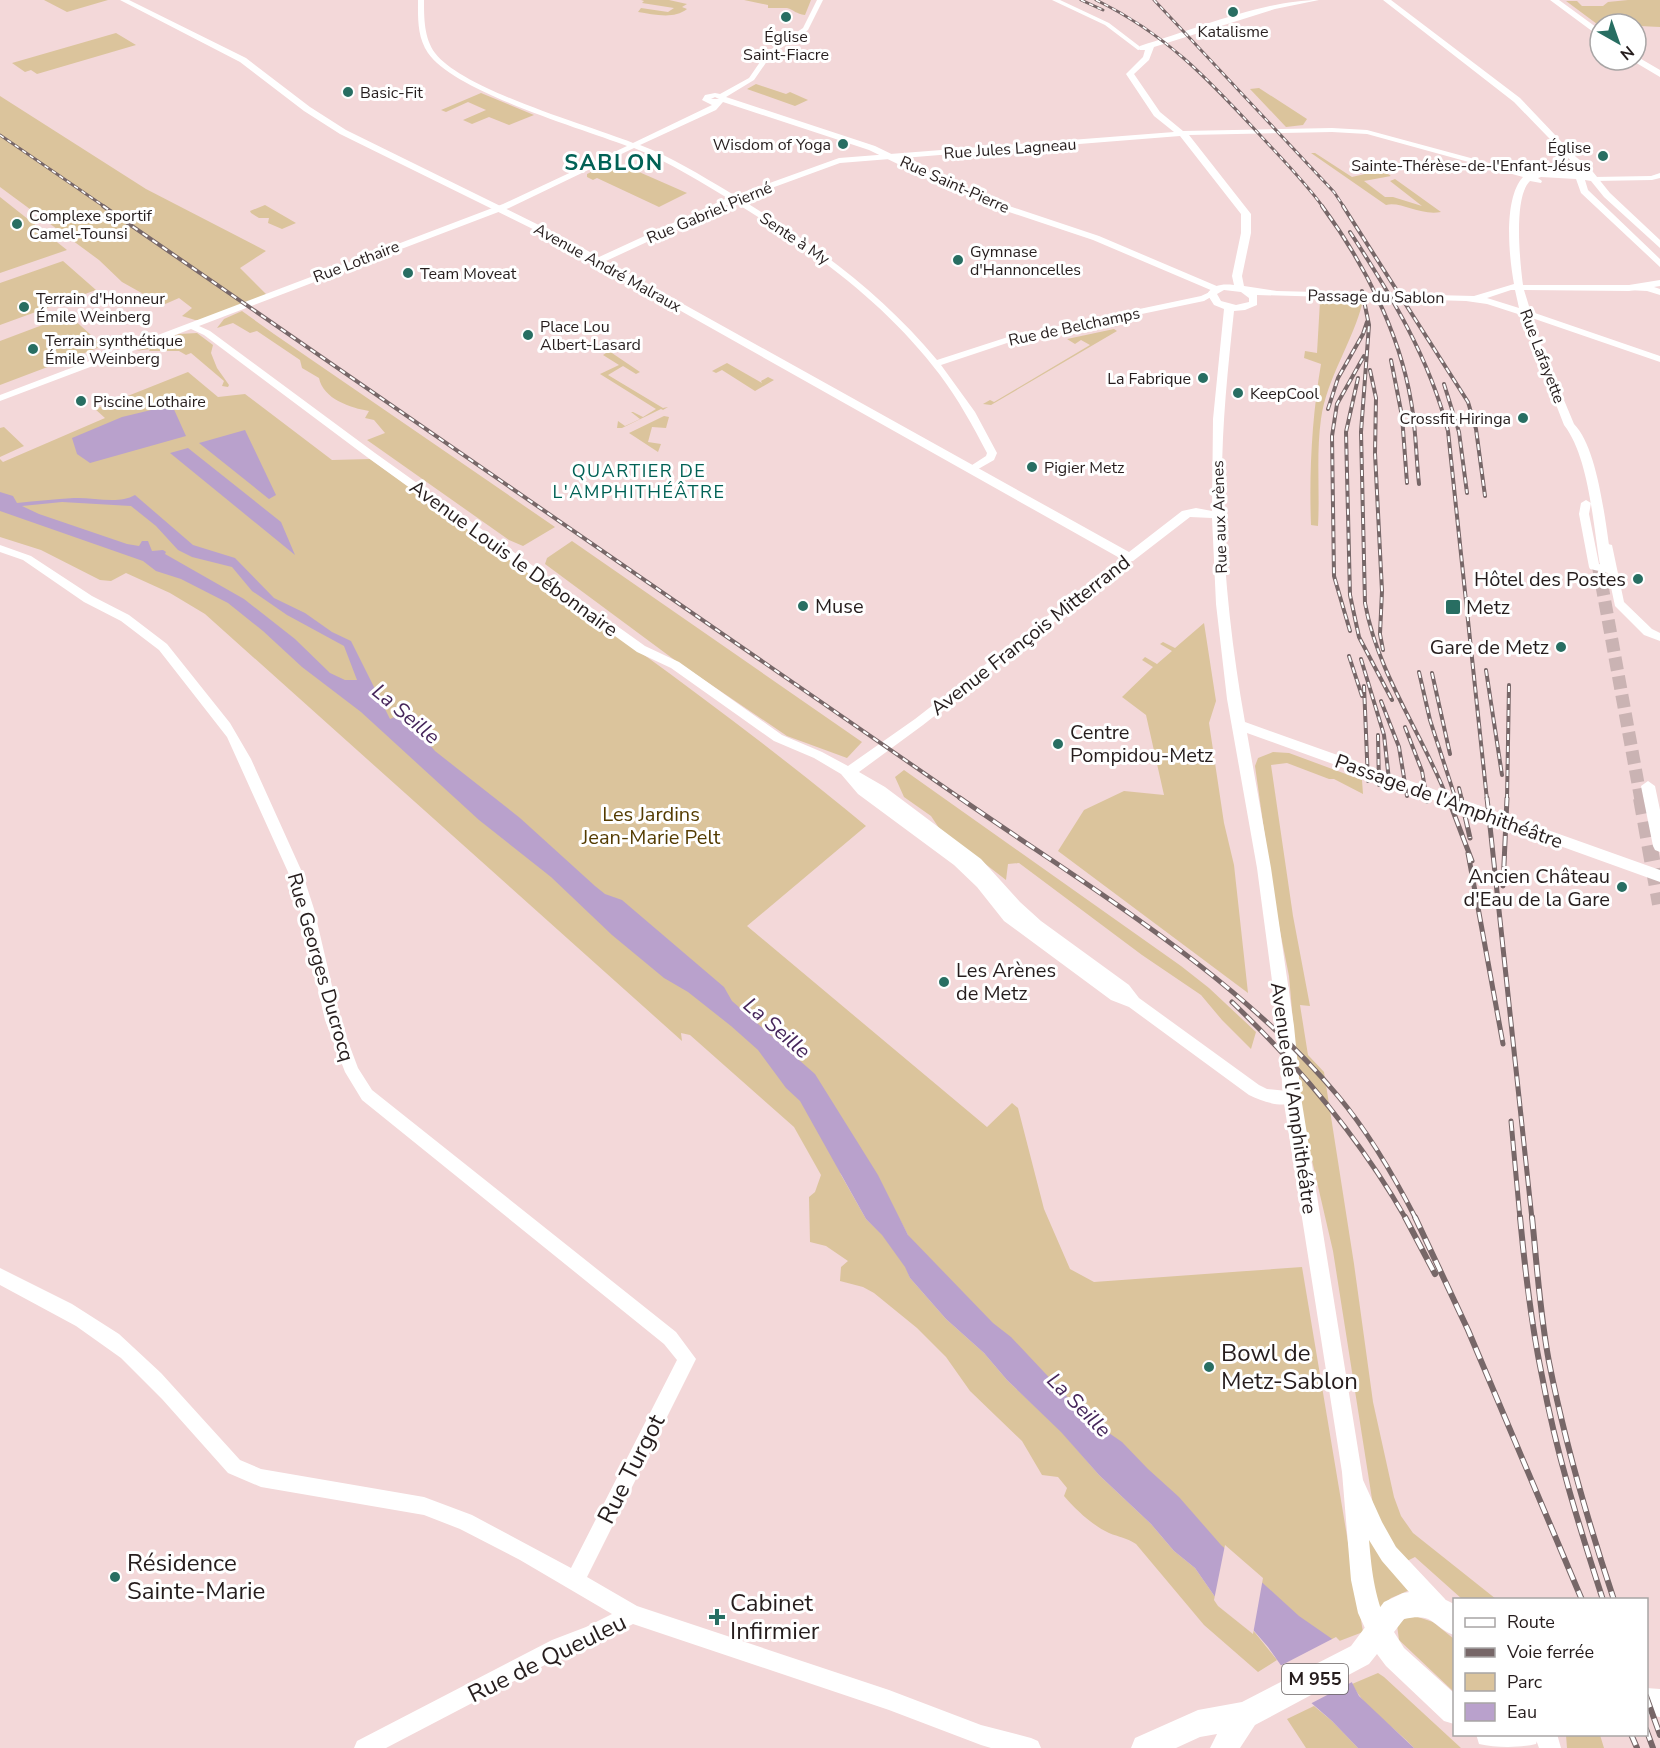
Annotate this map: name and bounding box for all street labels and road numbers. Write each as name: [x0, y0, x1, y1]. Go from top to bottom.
street label: Rue Jules Lagneau: [943, 133, 1077, 165]
street label: Rue Saint-Pierre: [896, 151, 1013, 219]
street label: Rue Gabriel Pierné: [643, 177, 775, 249]
street label: Sente à My: [755, 207, 834, 271]
street label: Avenue André Malraux: [530, 218, 686, 318]
street label: Rue Lothaire: [310, 235, 403, 288]
street label: Passage du Sablon: [1307, 285, 1445, 309]
street label: Rue de Belchamps: [1006, 302, 1142, 352]
street label: Rue Lafayette: [1514, 306, 1570, 407]
street label: Rue aux Arènes: [1207, 460, 1233, 574]
street label: Avenue Louis le Débonnaire: [404, 474, 623, 643]
street label: Avenue François Mitterrand: [925, 549, 1136, 722]
street label: Passage de l'Amphithéâtre: [1331, 748, 1567, 855]
street label: Rue Georges Ducrocq: [281, 870, 360, 1065]
street label: Avenue de l'Amphithéâtre: [1264, 980, 1323, 1216]
street label: Rue Turgot: [590, 1408, 672, 1529]
street label: Rue de Queuleu: [462, 1606, 632, 1710]
road number: M 955: [1282, 1664, 1348, 1694]

